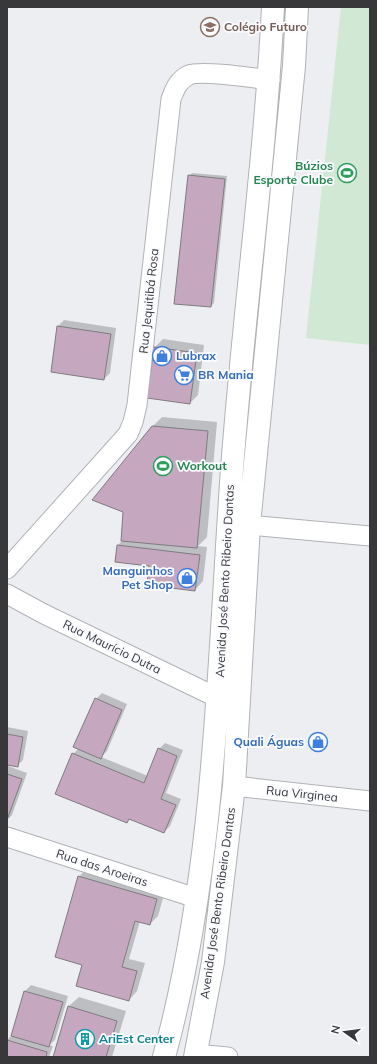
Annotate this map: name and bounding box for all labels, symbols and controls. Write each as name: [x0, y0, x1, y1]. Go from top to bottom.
school or university icon: Colégio Futuro: [199, 16, 221, 38]
place label: Colégio Futuro: [224, 19, 307, 34]
place label: Búzios Esporte Clube: [253, 158, 333, 187]
sports icon: Búzios Esporte Clube: [336, 162, 358, 184]
street label: Rua Jequitibá Rosa: [136, 248, 161, 354]
shop icon: Lubrax: [151, 345, 173, 367]
place label: Lubrax: [176, 348, 216, 363]
supermarket icon: BR Mania: [173, 364, 195, 386]
place label: BR Mania: [198, 367, 254, 382]
sports icon: Workout: [152, 455, 174, 477]
place label: Workout: [177, 458, 227, 473]
street label: Avenida José Bento Ribeiro Dantas: [212, 484, 237, 678]
place label: Manguinhos Pet Shop: [103, 563, 173, 592]
shop icon: Manguinhos Pet Shop: [176, 567, 198, 589]
street label: Rua Maurício Dutra: [61, 616, 164, 677]
shop icon: Quali Águas: [307, 731, 329, 753]
place label: Quali Águas: [233, 734, 304, 749]
street label: Rua Virginea: [265, 782, 339, 805]
street label: Avenida José Bento Ribeiro Dantas: [197, 806, 238, 1000]
street label: Rua das Aroeiras: [54, 846, 150, 889]
north arrow: [325, 1012, 365, 1052]
text: N: [327, 1024, 343, 1035]
building icon: AriEst Center: [74, 1028, 96, 1050]
place label: AriEst Center: [99, 1031, 174, 1046]

